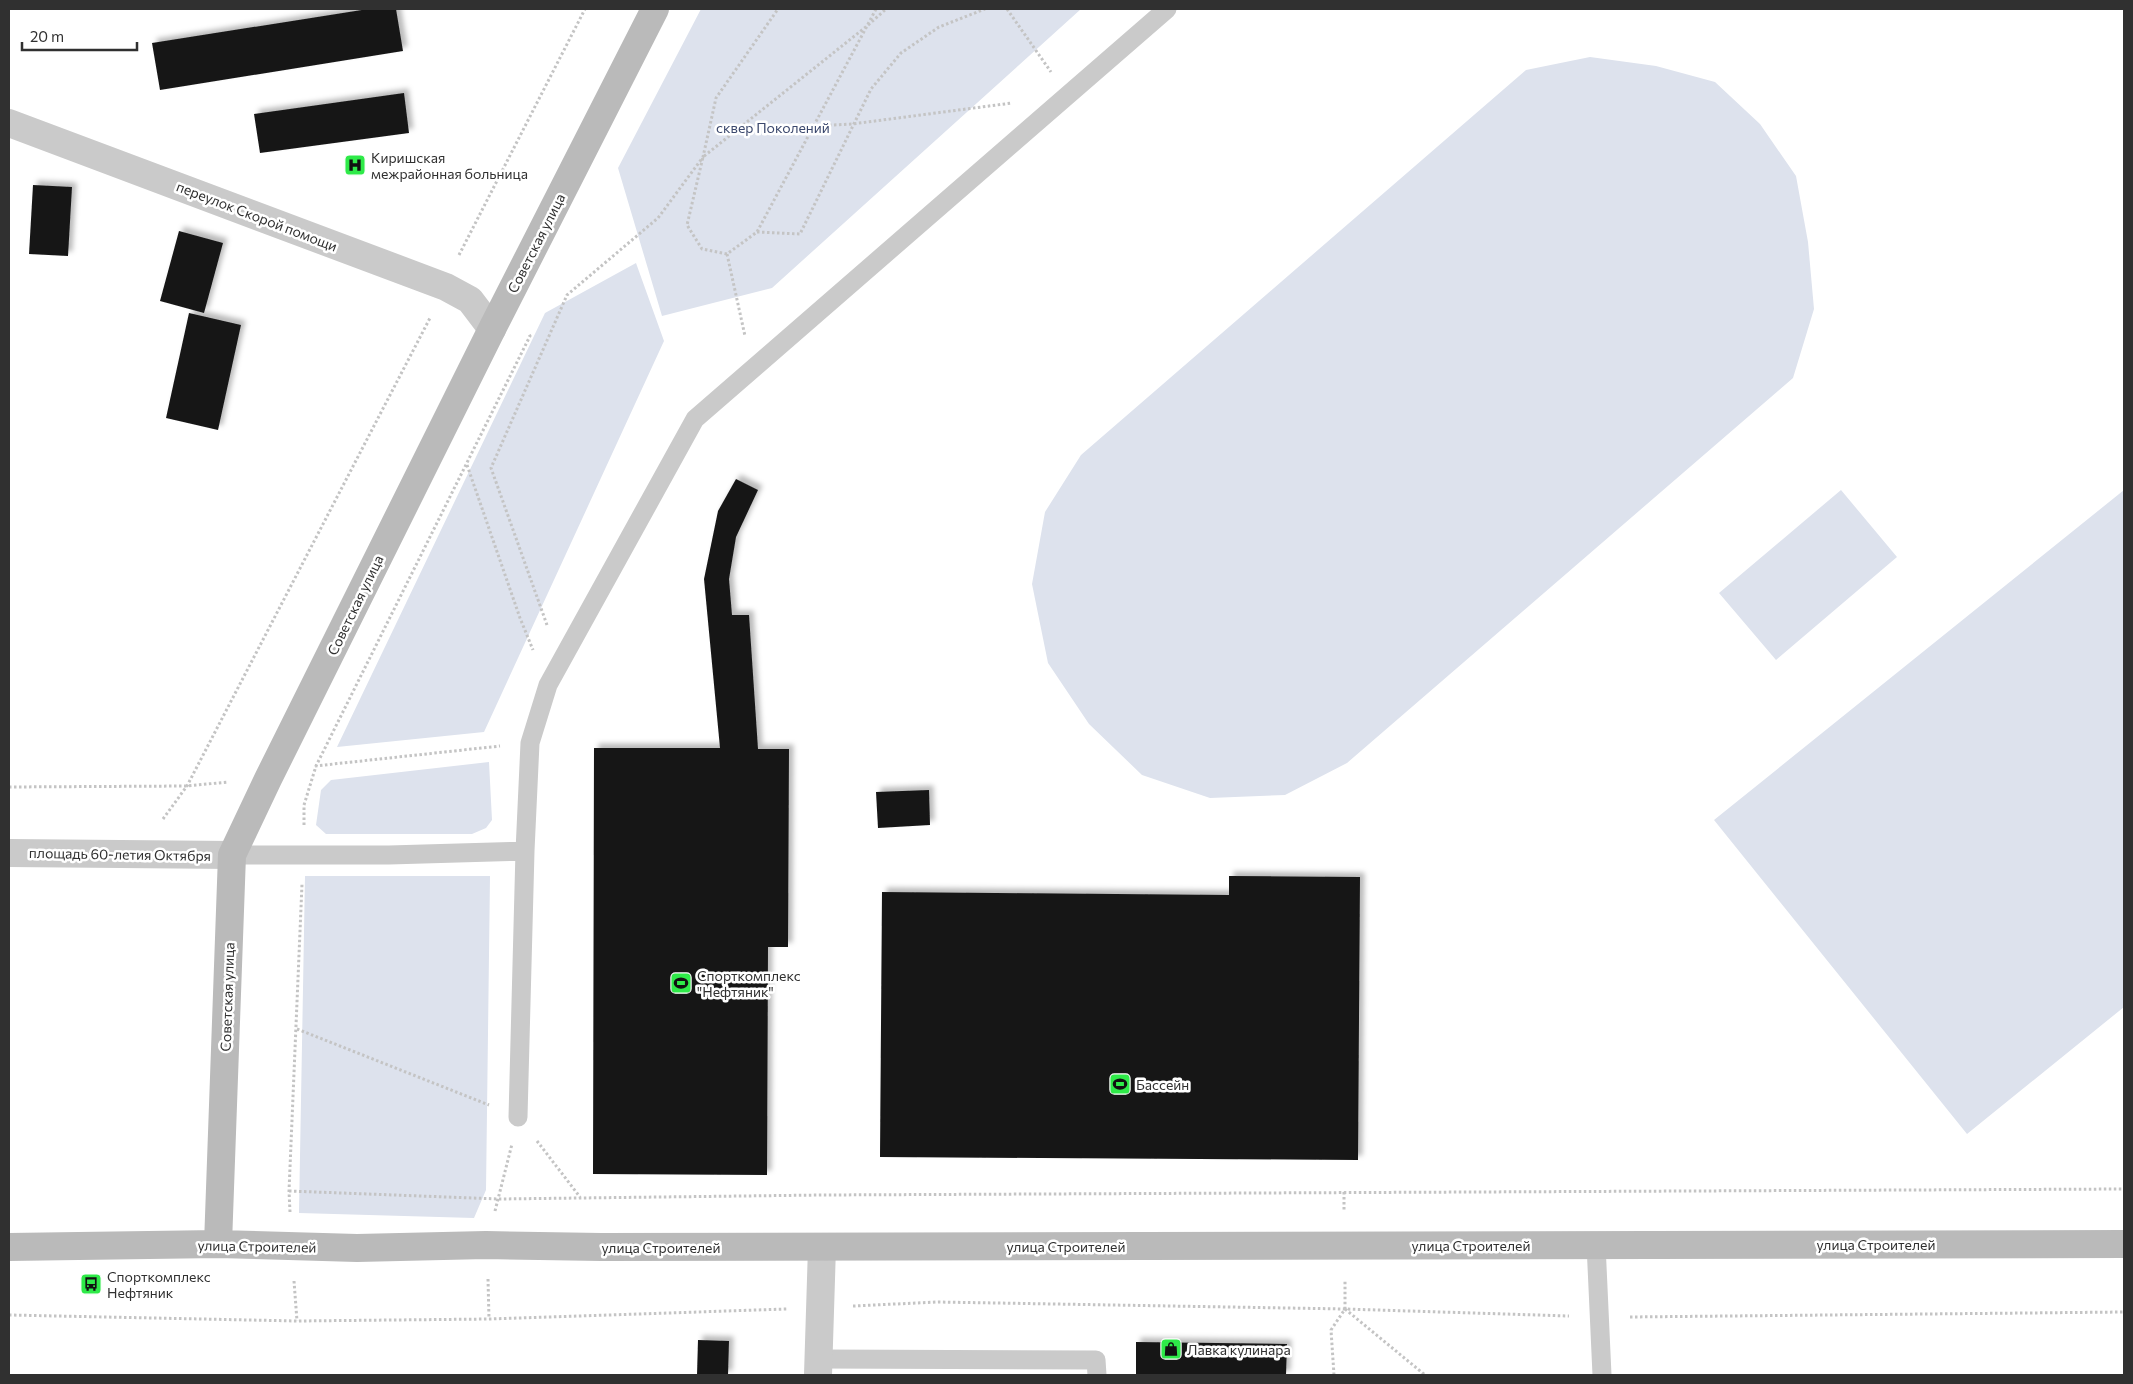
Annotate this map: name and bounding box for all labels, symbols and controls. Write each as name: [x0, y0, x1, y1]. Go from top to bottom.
scale bar: [22, 20, 138, 52]
text: 20 m: [30, 27, 64, 45]
park label: сквер Поколений: [716, 119, 830, 136]
place label: Киришская межрайонная больница: [371, 149, 528, 182]
hospital icon: Киришская межрайонная больница: [343, 153, 367, 177]
street label: переулок Скорой помощи: [174, 177, 340, 255]
street label: Советская улица: [504, 190, 568, 296]
street label: Советская улица: [323, 552, 387, 658]
street label: площадь 60-летия Октября: [29, 844, 211, 864]
street label: Советская улица: [217, 942, 237, 1052]
place label: Спорткомплекс "Нефтяник": [697, 967, 801, 1000]
sports icon: Спорткомплекс "Нефтяник": [669, 971, 693, 995]
sports icon: Бассейн: [1108, 1072, 1132, 1096]
place label: Бассейн: [1136, 1076, 1189, 1093]
street label: улица Строителей: [197, 1236, 317, 1256]
street label: улица Строителей: [1817, 1236, 1935, 1253]
street label: улица Строителей: [1412, 1237, 1530, 1254]
street label: улица Строителей: [1007, 1238, 1125, 1255]
street label: улица Строителей: [602, 1239, 720, 1256]
place label: Спорткомплекс Нефтяник: [107, 1268, 211, 1301]
bus stop icon: Спорткомплекс Нефтяник: [79, 1272, 103, 1296]
shop icon: Лавка кулинара: [1159, 1337, 1183, 1361]
place label: Лавка кулинара: [1187, 1341, 1291, 1358]

